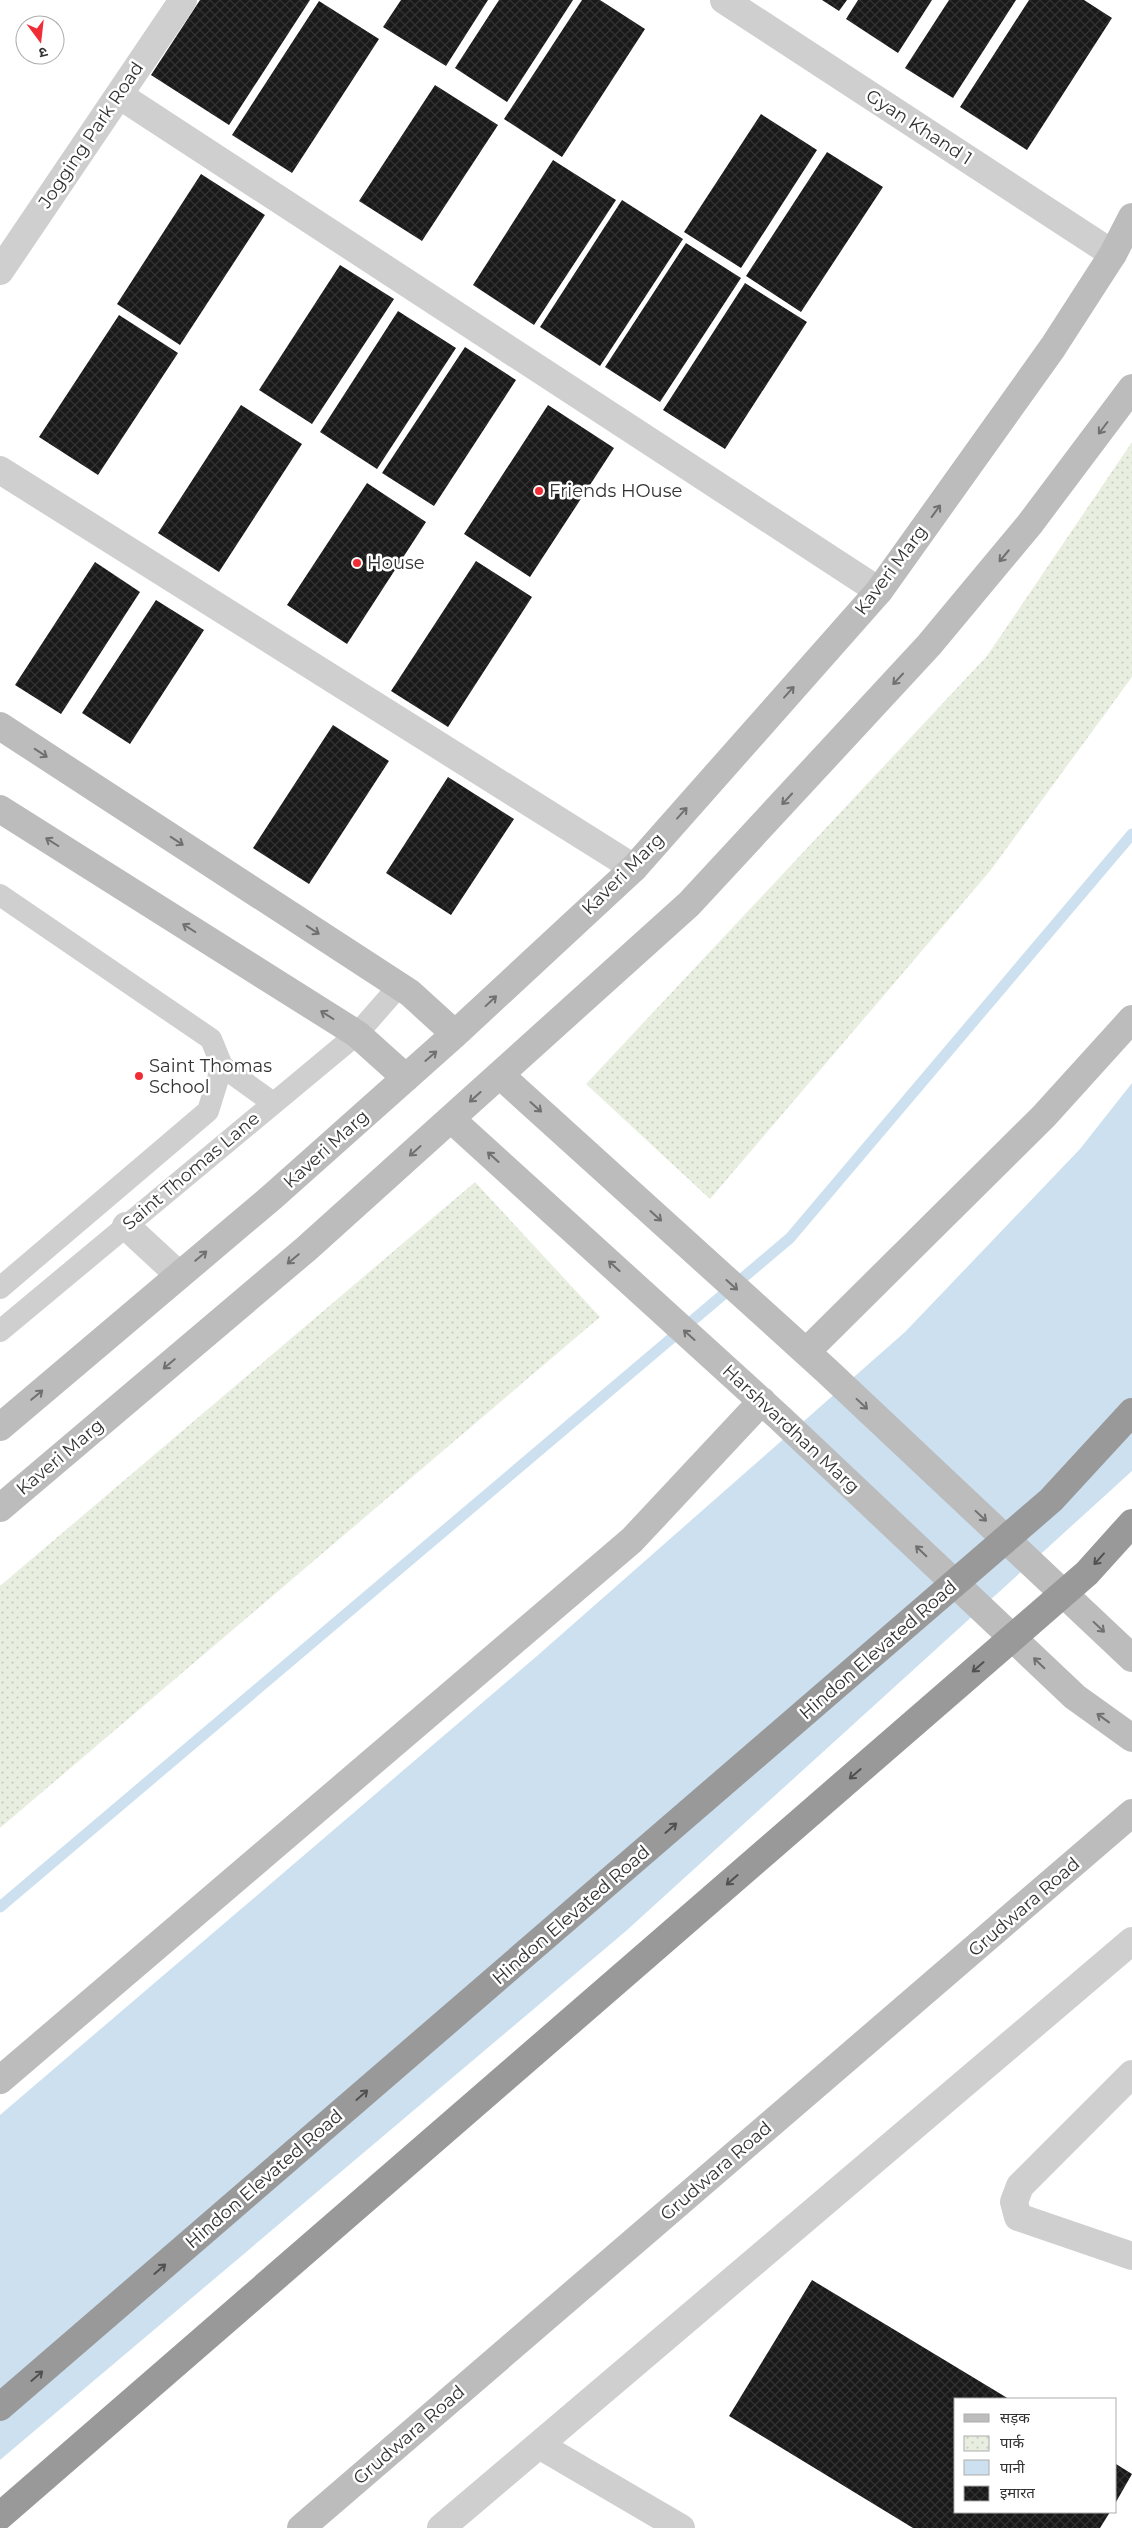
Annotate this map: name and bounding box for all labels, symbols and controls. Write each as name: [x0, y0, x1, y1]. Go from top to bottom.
north arrow: [15, 15, 65, 65]
text: उ: [36, 43, 50, 63]
street label: Jogging Park Road: [33, 58, 148, 213]
street label: Gyan Khand 1: [862, 85, 976, 169]
one-way arrow: [1098, 421, 1109, 434]
place label: Friends HOuse: [549, 480, 682, 502]
marker: Friends HOuse: [533, 485, 545, 497]
one-way arrow: [930, 505, 941, 519]
street label: Kaveri Marg: [850, 521, 932, 619]
one-way arrow: [998, 549, 1009, 562]
place label: House: [367, 552, 425, 574]
marker: House: [351, 557, 363, 569]
one-way arrow: [892, 673, 904, 686]
one-way arrow: [784, 685, 795, 698]
one-way arrow: [34, 748, 48, 758]
one-way arrow: [781, 792, 793, 805]
one-way arrow: [676, 807, 687, 820]
street label: Kaveri Marg: [577, 828, 669, 920]
one-way arrow: [45, 836, 59, 846]
one-way arrow: [170, 836, 184, 847]
one-way arrow: [183, 923, 197, 933]
one-way arrow: [306, 925, 320, 935]
one-way arrow: [485, 995, 497, 1007]
one-way arrow: [320, 1009, 334, 1019]
one-way arrow: [424, 1050, 437, 1062]
place label: Saint Thomas School: [149, 1055, 272, 1098]
marker: Saint Thomas School: [133, 1070, 145, 1082]
one-way arrow: [469, 1091, 482, 1102]
one-way arrow: [529, 1101, 542, 1113]
street label: Kaveri Marg: [279, 1105, 373, 1193]
street label: Saint Thomas Lane: [118, 1107, 264, 1235]
one-way arrow: [408, 1145, 421, 1157]
one-way arrow: [487, 1151, 500, 1163]
one-way arrow: [650, 1211, 663, 1222]
one-way arrow: [194, 1251, 207, 1262]
one-way arrow: [287, 1254, 300, 1265]
one-way arrow: [607, 1260, 620, 1272]
one-way arrow: [725, 1279, 738, 1291]
one-way arrow: [682, 1329, 695, 1340]
one-way arrow: [163, 1359, 176, 1370]
street label: Harshvardhan Marg: [718, 1360, 864, 1498]
one-way arrow: [30, 1390, 43, 1401]
one-way arrow: [856, 1398, 869, 1410]
street label: Kaveri Marg: [12, 1414, 108, 1500]
one-way arrow: [974, 1510, 987, 1522]
one-way arrow: [915, 1545, 928, 1557]
one-way arrow: [1093, 1553, 1105, 1566]
street label: Hindon Elevated Road: [795, 1576, 961, 1724]
one-way arrow: [1092, 1621, 1105, 1633]
one-way arrow: [1033, 1657, 1046, 1669]
one-way arrow: [972, 1662, 985, 1673]
one-way arrow: [1097, 1712, 1110, 1723]
one-way arrow: [849, 1768, 862, 1780]
one-way arrow: [664, 1823, 677, 1834]
street label: Hindon Elevated Road: [488, 1841, 654, 1989]
street label: Grudwara Road: [964, 1853, 1084, 1961]
one-way arrow: [726, 1875, 739, 1886]
one-way arrow: [356, 2089, 369, 2100]
street label: Hindon Elevated Road: [181, 2105, 347, 2253]
street label: Grudwara Road: [656, 2117, 776, 2225]
one-way arrow: [153, 2264, 166, 2275]
one-way arrow: [30, 2370, 43, 2381]
street label: Grudwara Road: [349, 2381, 469, 2489]
legend: [954, 2398, 1117, 2513]
text: सड़क: [1000, 2408, 1030, 2427]
text: पार्क: [1000, 2433, 1024, 2452]
text: पानी: [1000, 2458, 1026, 2477]
text: इमारत: [1000, 2483, 1035, 2502]

